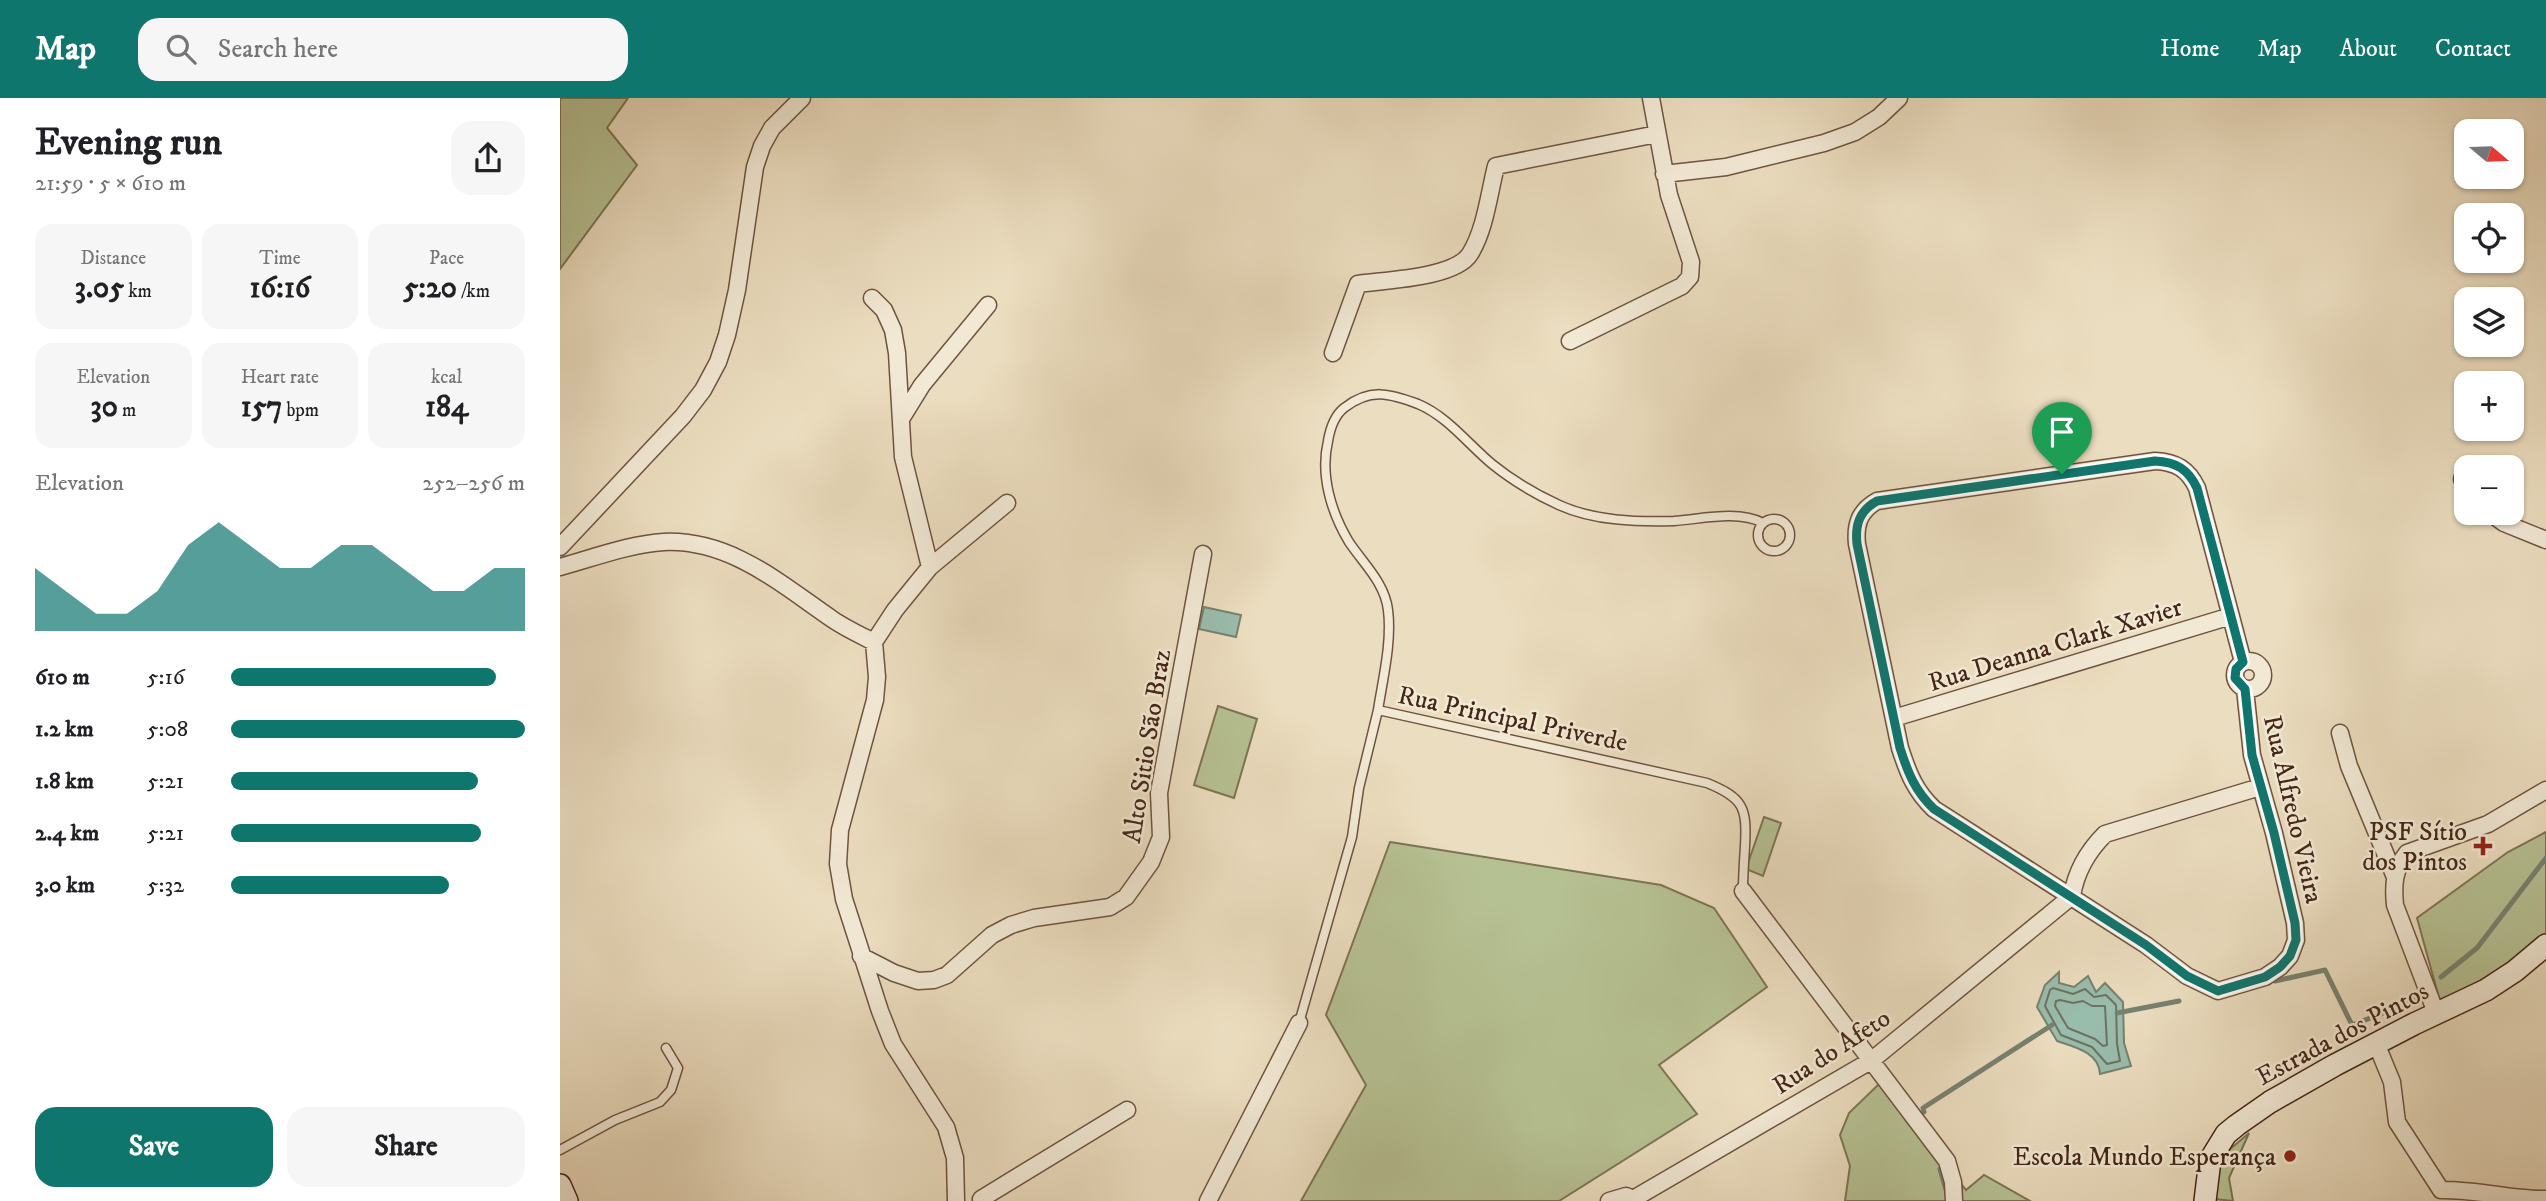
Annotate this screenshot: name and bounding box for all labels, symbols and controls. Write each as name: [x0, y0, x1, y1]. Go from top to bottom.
search box: [138, 18, 628, 81]
text: Map: [35, 29, 96, 70]
icon: search: [162, 30, 200, 68]
text: Search here: [218, 33, 338, 66]
text: Home: [2160, 34, 2219, 64]
text: Map: [2257, 34, 2302, 64]
text: About: [2340, 34, 2397, 64]
text: Contact: [2435, 34, 2511, 64]
text: Evening run: [35, 119, 222, 167]
north arrow: [2454, 119, 2524, 189]
map controls: [2454, 119, 2524, 525]
button: share: [451, 121, 525, 195]
text: 21:59 · 5 × 610 m: [35, 169, 186, 198]
button: locate: [2454, 203, 2524, 273]
text: Distance: [81, 247, 146, 270]
text: Time: [259, 247, 301, 270]
text: Pace: [429, 247, 464, 270]
text: 3.05: [75, 270, 124, 307]
text: 16:16: [250, 270, 310, 307]
text: 5:20: [403, 270, 457, 307]
text: km: [124, 280, 152, 303]
text: /km: [457, 280, 490, 303]
button: layers: [2454, 287, 2524, 357]
text: Elevation: [77, 366, 150, 389]
text: Heart rate: [241, 366, 319, 389]
text: kcal: [431, 366, 462, 389]
button: +: [2454, 371, 2524, 441]
text: 30: [90, 389, 118, 426]
text: 157: [241, 389, 282, 426]
text: 184: [425, 389, 468, 426]
text: m: [118, 399, 136, 422]
text: bpm: [282, 399, 319, 422]
pin: [2032, 402, 2092, 474]
icon: arrive: [2043, 413, 2081, 451]
button: −: [2454, 455, 2524, 525]
text: Elevation: [35, 469, 124, 498]
text: 252–256 m: [422, 469, 525, 498]
street label: Rua Deanna Clark Xavier: [1924, 591, 2187, 700]
street label: Alto Sitio São Braz: [1116, 647, 1179, 845]
text: 610 m: [35, 663, 90, 692]
text: 5:16: [147, 663, 185, 692]
street label: Rua Principal Priverde: [1395, 679, 1630, 760]
street label: Rua Alfredo Vieira: [2255, 712, 2330, 907]
text: 1.2 km: [35, 715, 94, 744]
text: 5:08: [147, 715, 188, 744]
text: 1.8 km: [35, 767, 94, 796]
text: 5:21: [147, 767, 184, 796]
place label: PSF Sítio dos Pintos: [2362, 816, 2467, 879]
text: 2.4 km: [35, 819, 99, 848]
text: 5:21: [147, 819, 184, 848]
marker: PSF Sítio dos Pintos: [2473, 836, 2493, 856]
text: 3.0 km: [35, 871, 95, 900]
text: 5:32: [147, 871, 184, 900]
street label: Estrada dos Pintos: [2251, 975, 2435, 1094]
street label: Rua do Afeto: [1767, 1002, 1897, 1103]
button: Save: [35, 1107, 273, 1187]
button: Share: [287, 1107, 525, 1187]
place label: Escola Mundo Esperança: [2013, 1141, 2276, 1174]
marker: Escola Mundo Esperança: [2282, 1148, 2298, 1164]

